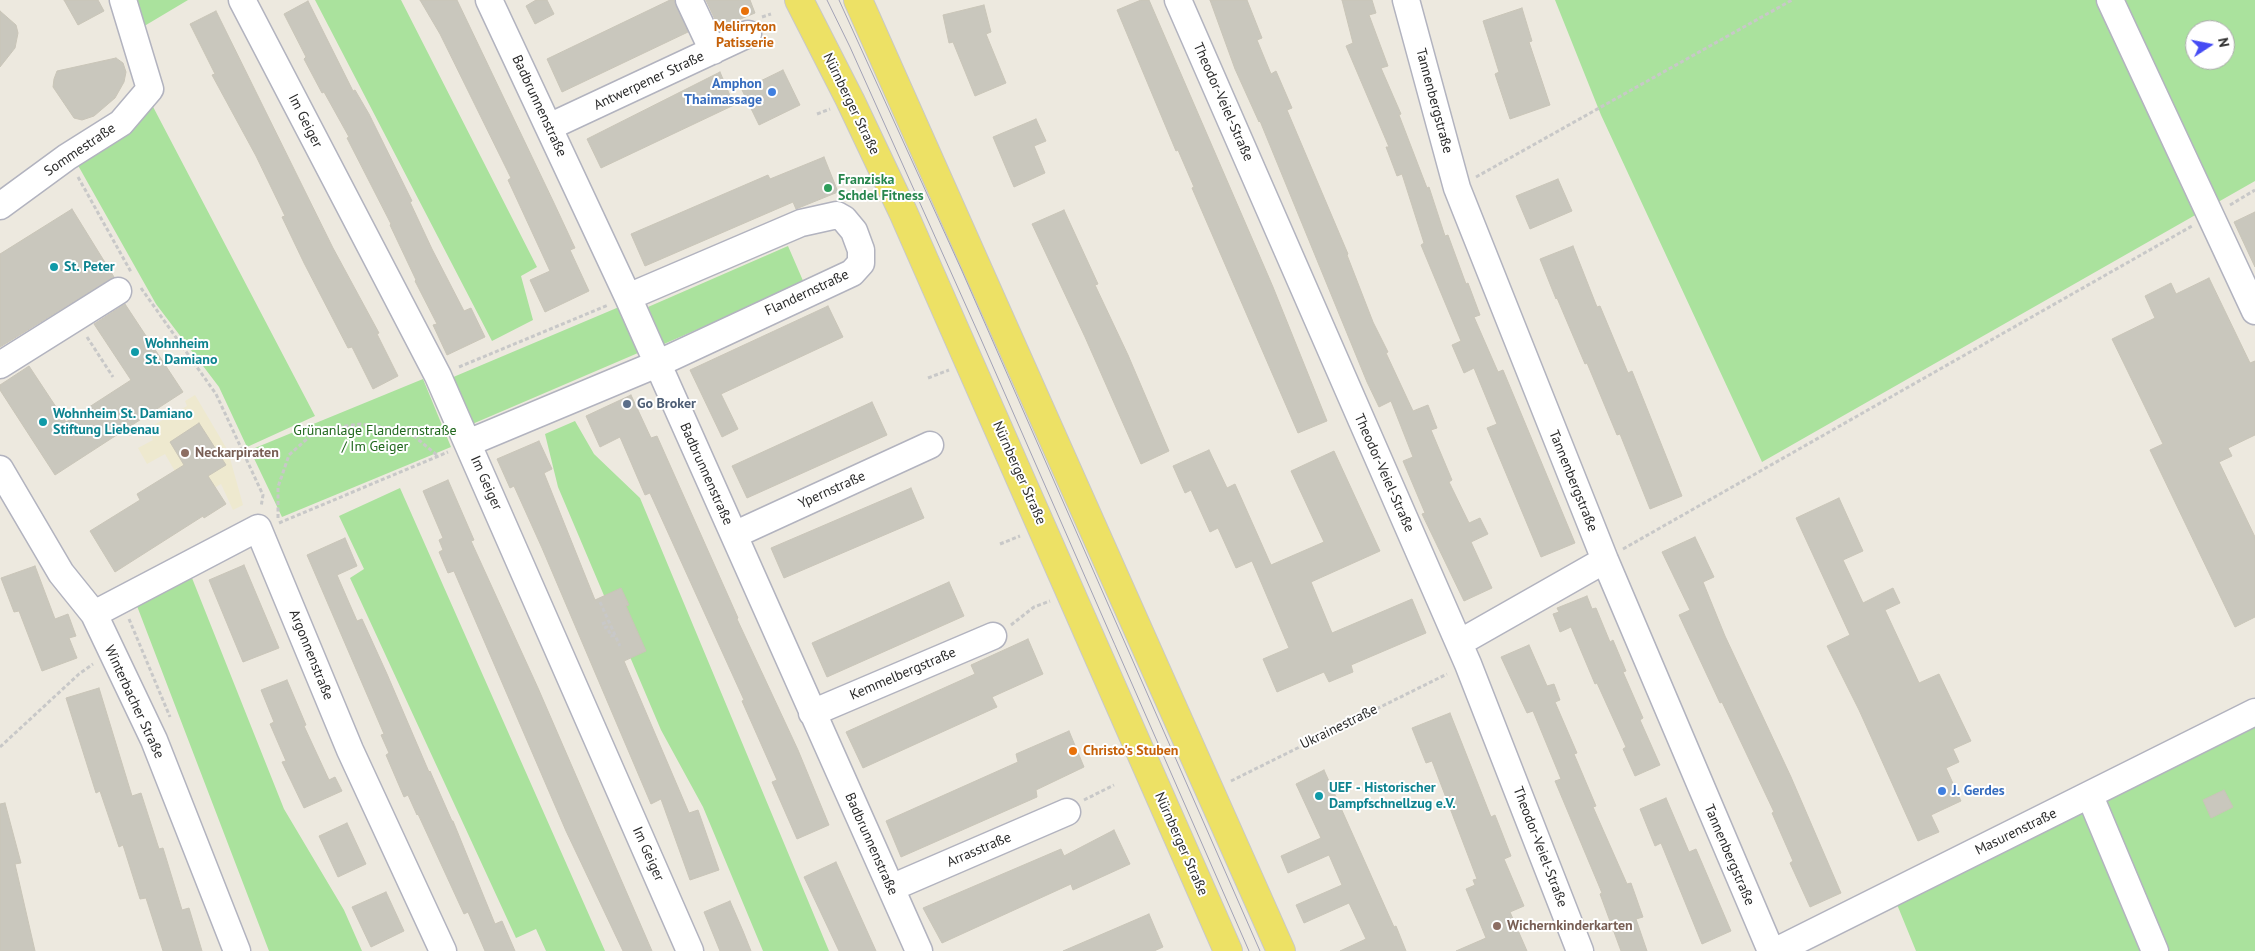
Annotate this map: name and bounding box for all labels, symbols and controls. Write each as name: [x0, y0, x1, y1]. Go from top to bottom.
marker: Melirryton Patisserie: [739, 5, 751, 17]
place label: Melirryton Patisserie: [714, 19, 776, 52]
north arrow: [2185, 20, 2235, 70]
text: N: [2214, 36, 2233, 49]
street label: Theodor-Veiel-Straße: [1189, 40, 1257, 164]
street label: Tannenbergstraße: [1412, 47, 1456, 155]
street label: Antwerpener Straße: [591, 48, 707, 114]
street label: Nürnberger Straße: [819, 50, 883, 158]
street label: Badbrunnenstraße: [508, 52, 570, 160]
place label: Amphon Thaimassage: [684, 76, 762, 108]
marker: Amphon Thaimassage: [766, 86, 778, 98]
street label: Im Geiger: [284, 91, 326, 151]
street label: Sommestraße: [41, 120, 119, 180]
place label: Franziska Schdel Fitness: [838, 172, 924, 204]
marker: Franziska Schdel Fitness: [822, 182, 834, 194]
place label: St. Peter: [64, 259, 115, 275]
marker: St. Peter: [48, 261, 60, 273]
street label: Flandernstraße: [762, 266, 852, 320]
place label: Wohnheim St. Damiano: [145, 336, 217, 368]
marker: Wohnheim St. Damiano: [129, 346, 141, 358]
place label: Go Broker: [637, 396, 696, 412]
marker: Go Broker: [621, 398, 633, 410]
place label: Wohnheim St. Damiano Stiftung Liebenau: [53, 406, 193, 438]
street label: Theodor-Veiel-Straße: [1350, 411, 1418, 535]
marker: Wohnheim St. Damiano Stiftung Liebenau: [37, 416, 49, 428]
street label: Nürnberger Straße: [989, 419, 1049, 527]
street label: Badbrunnenstraße: [676, 420, 736, 528]
park label: Grünanlage Flandernstraße / Im Geiger: [293, 423, 457, 456]
street label: Tannenbergstraße: [1545, 428, 1601, 534]
place label: Neckarpiraten: [195, 445, 279, 461]
marker: Neckarpiraten: [179, 447, 191, 459]
street label: Im Geiger: [467, 453, 505, 513]
street label: Ypernstraße: [796, 468, 868, 512]
street label: Argonnenstraße: [285, 607, 337, 703]
street label: Winterbacher Straße: [100, 643, 168, 761]
street label: Kemmelbergstraße: [847, 644, 959, 704]
street label: Ukrainestraße: [1298, 701, 1380, 753]
place label: Christo's Stuben: [1083, 743, 1178, 759]
marker: Christo's Stuben: [1067, 745, 1079, 757]
place label: UEF - Historischer Dampfschnellzug e.V.: [1329, 780, 1456, 812]
place label: J. Gerdes: [1952, 783, 2005, 799]
street label: Theodor-Veiel-Straße: [1509, 784, 1571, 910]
marker: J. Gerdes: [1936, 785, 1948, 797]
street label: Badbrunnenstraße: [841, 790, 901, 898]
street label: Nürnberger Straße: [1151, 790, 1211, 898]
marker: UEF - Historischer Dampfschnellzug e.V.: [1313, 790, 1325, 802]
street label: Tannenbergstraße: [1700, 802, 1758, 908]
street label: Masurenstraße: [1972, 805, 2060, 859]
street label: Im Geiger: [629, 824, 667, 884]
street label: Arrasstraße: [944, 829, 1014, 871]
place label: Wichernkinderkarten: [1507, 918, 1633, 934]
marker: Wichernkinderkarten: [1491, 920, 1503, 932]

